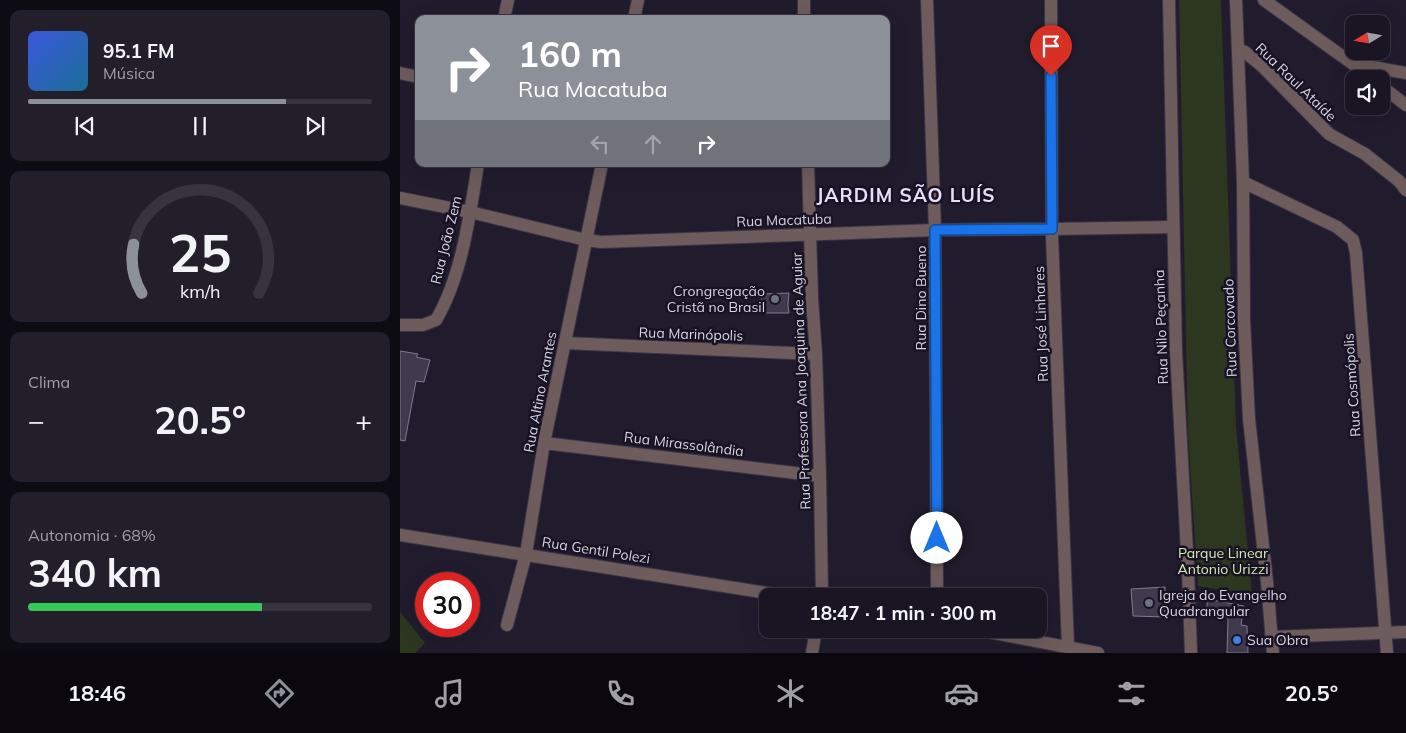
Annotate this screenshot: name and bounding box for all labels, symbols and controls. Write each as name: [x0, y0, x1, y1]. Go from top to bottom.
north arrow: [1345, 15, 1390, 60]
map controls: [1345, 15, 1390, 115]
pin: [1030, 25, 1072, 76]
text: 160 m: [518, 32, 622, 76]
icon: arrive: [1037, 32, 1065, 60]
icon: right: [435, 35, 500, 100]
text: 95.1 FM: [103, 39, 175, 63]
street label: Rua Raul Ataíde: [1252, 39, 1340, 125]
text: Música: [103, 63, 155, 83]
button: sound: [1345, 70, 1390, 115]
text: Rua Macatuba: [518, 75, 668, 103]
icon: previous: [71, 112, 99, 140]
icon: pause: [186, 112, 214, 140]
icon: next: [301, 112, 329, 140]
icon: left: [586, 130, 614, 158]
icon: ahead: [639, 130, 667, 158]
icon: right: [692, 130, 720, 158]
district label: JARDIM SÃO LUÍS: [816, 183, 996, 207]
street label: Rua João Zem: [426, 194, 466, 286]
street label: Rua Macatuba: [736, 209, 832, 231]
text: 25: [169, 220, 231, 285]
street label: Rua Dino Bueno: [912, 246, 930, 350]
street label: Rua Professora Ana Joaquina de Aguiar: [787, 251, 814, 510]
street label: Rua José Linhares: [1030, 266, 1052, 382]
street label: Rua Nilo Peçanha: [1150, 269, 1172, 385]
street label: Rua Corcovado: [1219, 278, 1241, 378]
text: km/h: [180, 280, 220, 302]
place label: Crongregação Cristã no Brasil: [667, 282, 765, 316]
marker: Crongregação Cristã no Brasil: [769, 293, 781, 305]
street label: Rua Marinópolis: [638, 323, 744, 345]
street label: Rua Altino Arantes: [519, 330, 561, 454]
street label: Rua Cosmópolis: [1339, 332, 1365, 438]
text: Clima: [28, 372, 70, 392]
text: 20.5°: [154, 396, 246, 444]
text: −: [28, 403, 45, 438]
text: +: [355, 403, 372, 438]
street label: Rua Mirassolândia: [623, 428, 745, 460]
position arrow: [910, 511, 962, 563]
text: Autonomia · 68%: [28, 525, 156, 545]
street label: Rua Gentil Polezi: [541, 533, 651, 567]
park label: Parque Linear Antonio Urizzi: [1178, 544, 1269, 578]
text: 340 km: [28, 549, 162, 597]
speed limit sign: 30: [415, 572, 480, 637]
place label: Igreja do Evangelho Quadrangular: [1159, 586, 1287, 620]
marker: Igreja do Evangelho Quadrangular: [1143, 597, 1155, 609]
text: 18:47 · 1 min · 300 m: [809, 601, 997, 625]
place label: Sua Obra: [1247, 631, 1308, 649]
marker: Sua Obra: [1231, 634, 1243, 646]
icon: directions: [262, 676, 297, 711]
icon: music: [432, 676, 467, 711]
icon: phone: [603, 676, 638, 711]
icon: climate: [773, 676, 808, 711]
icon: car: [944, 676, 979, 711]
icon: filters: [1114, 676, 1149, 711]
text: 18:46: [68, 679, 126, 707]
text: 20.5°: [1285, 679, 1338, 707]

